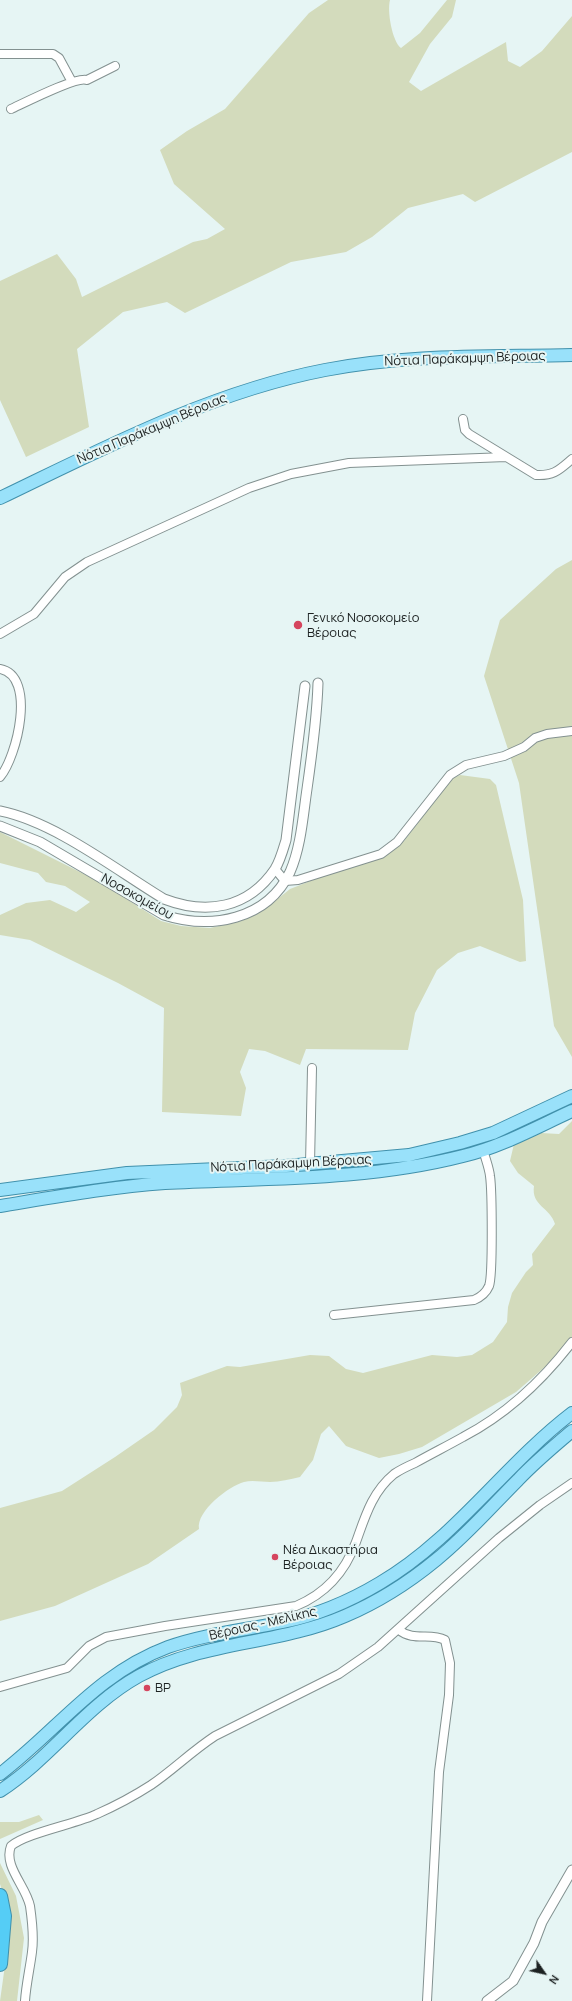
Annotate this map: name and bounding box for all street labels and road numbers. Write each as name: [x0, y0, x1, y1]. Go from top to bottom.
street label: Νότια Παράκαμψη Βέροιας: [384, 348, 546, 370]
street label: Νότια Παράκαμψη Βέροιας: [75, 390, 229, 468]
street label: Νοσοκομείου: [98, 871, 176, 923]
street label: Νότια Παράκαμψη Βέροιας: [210, 1152, 372, 1176]
street label: Βέροιας - Μελίκης: [208, 1604, 318, 1644]

